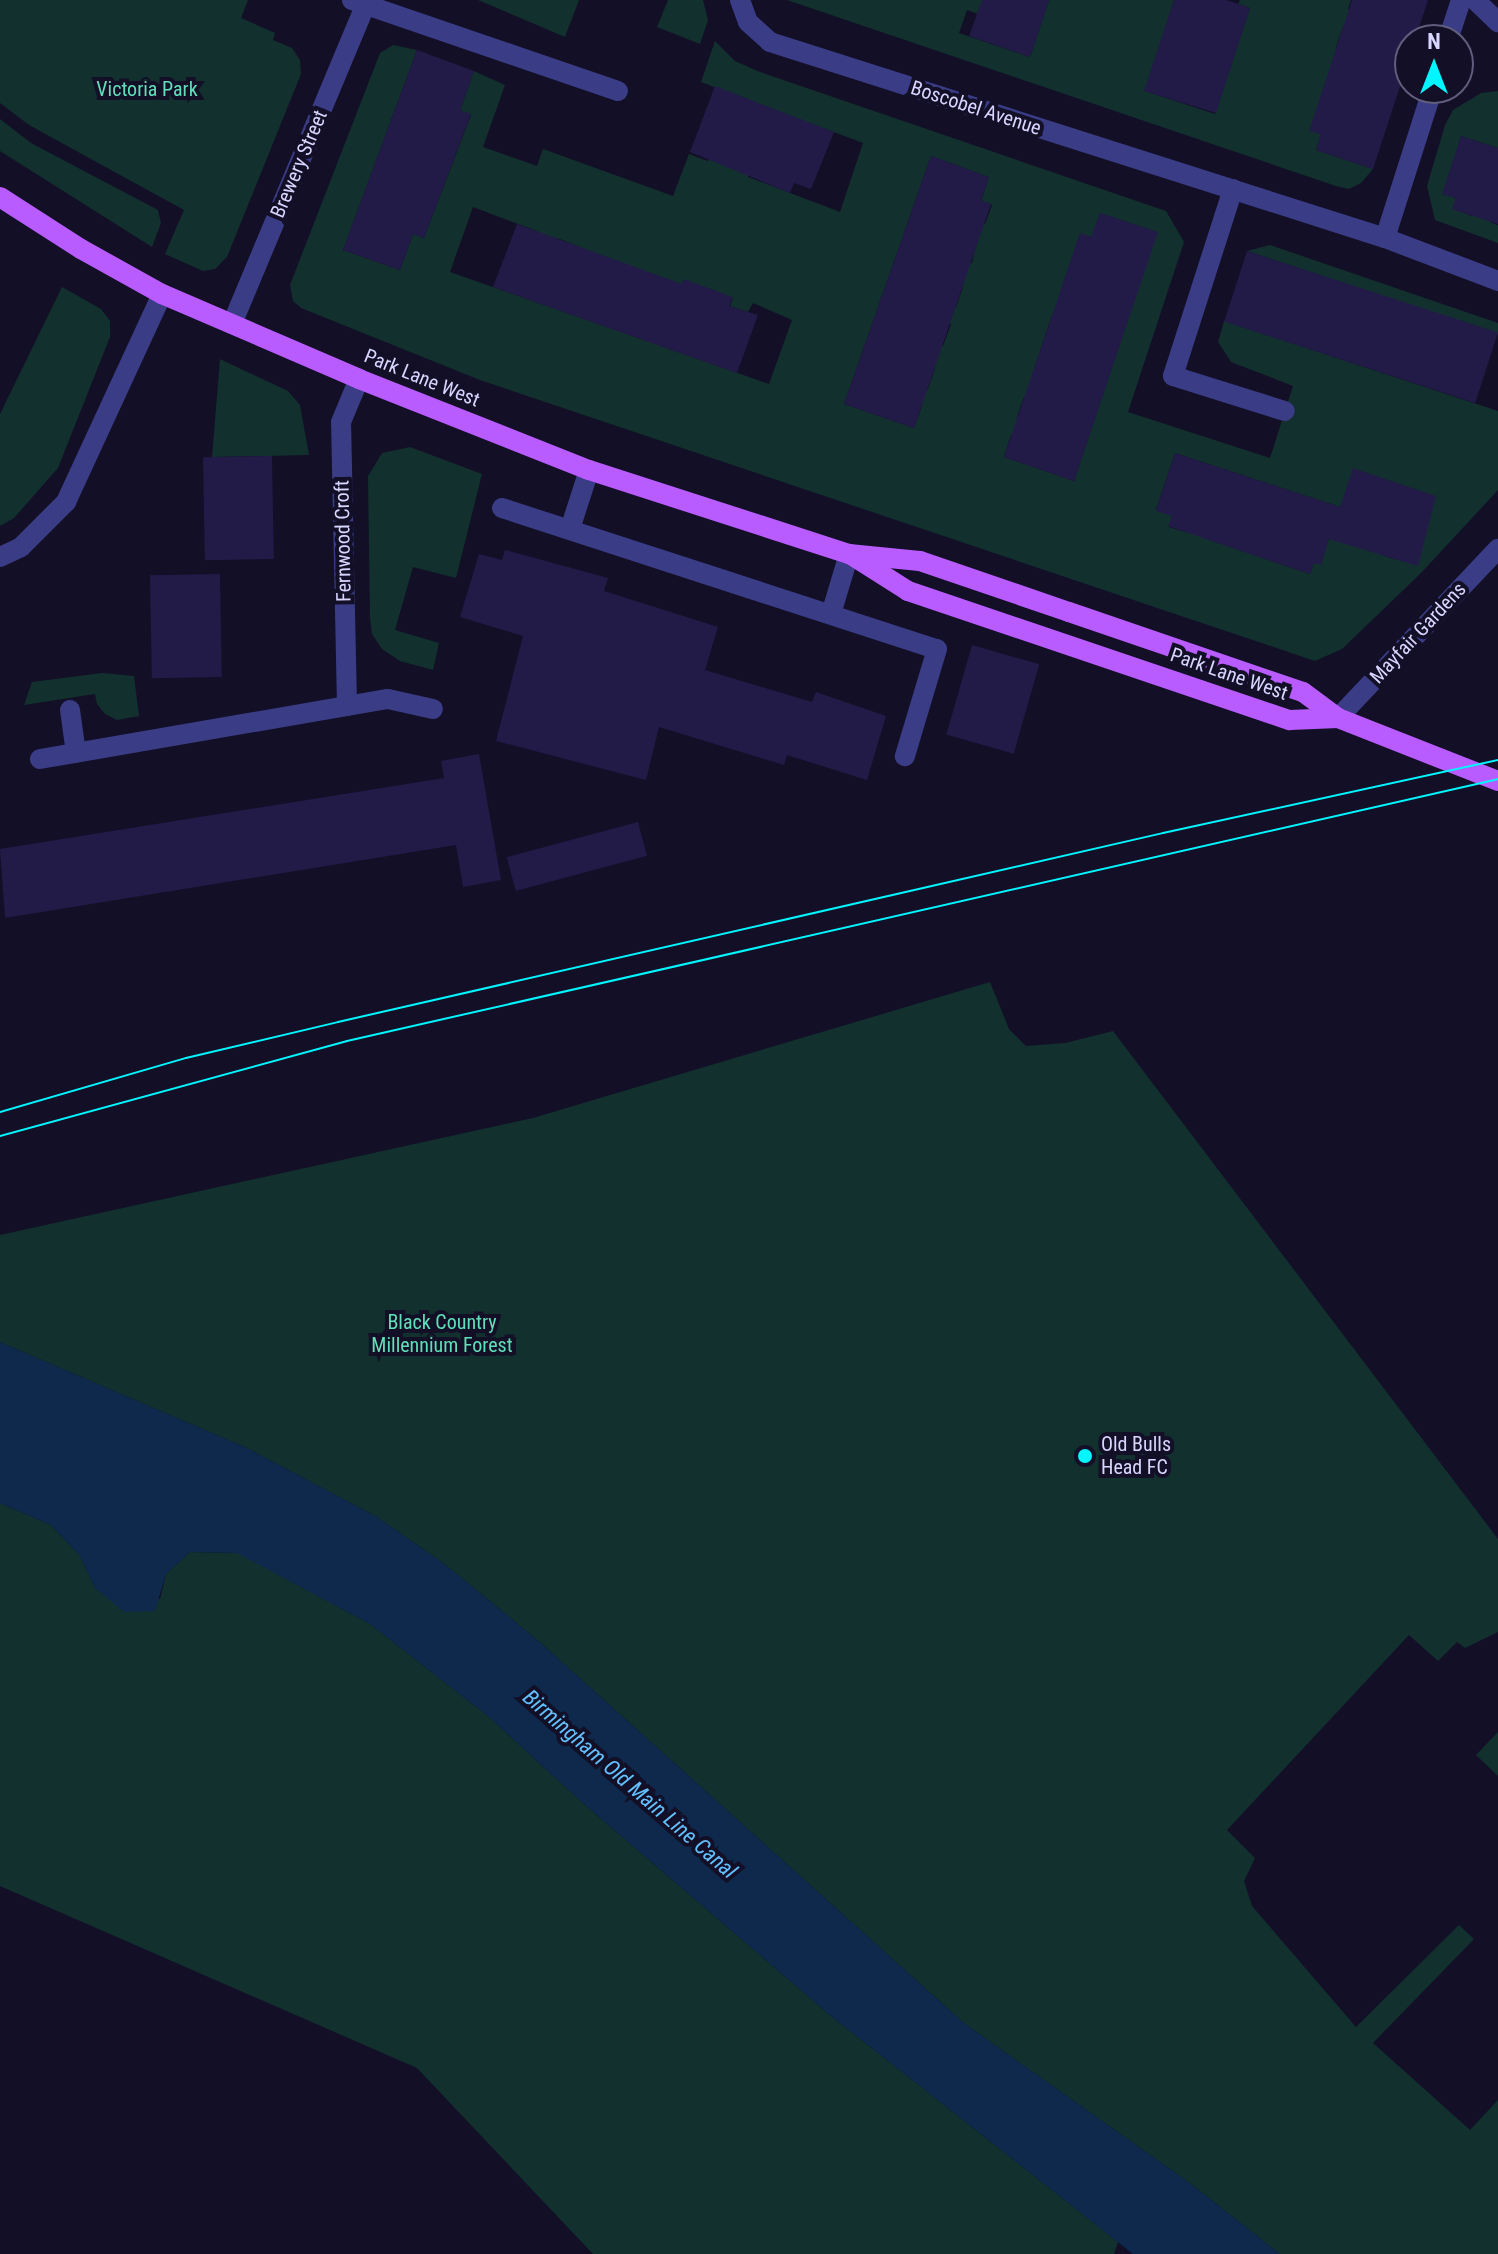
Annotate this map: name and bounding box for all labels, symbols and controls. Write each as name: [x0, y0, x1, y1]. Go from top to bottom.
north arrow: [1394, 24, 1474, 104]
text: N: [1427, 29, 1441, 54]
street label: Boscobel Avenue: [908, 76, 1044, 140]
park label: Victoria Park: [96, 77, 198, 101]
street label: Brewery Street: [266, 107, 332, 221]
street label: Park Lane West: [361, 344, 483, 412]
street label: Fernwood Croft: [330, 480, 356, 602]
street label: Mayfair Gardens: [1365, 577, 1471, 689]
street label: Park Lane West: [1167, 643, 1291, 705]
park label: Black Country Millennium Forest: [371, 1311, 513, 1358]
place label: Old Bulls Head FC: [1101, 1432, 1171, 1479]
marker: Old Bulls Head FC: [1076, 1447, 1094, 1465]
water label: Birmingham Old Main Line Canal: [518, 1684, 742, 1884]

